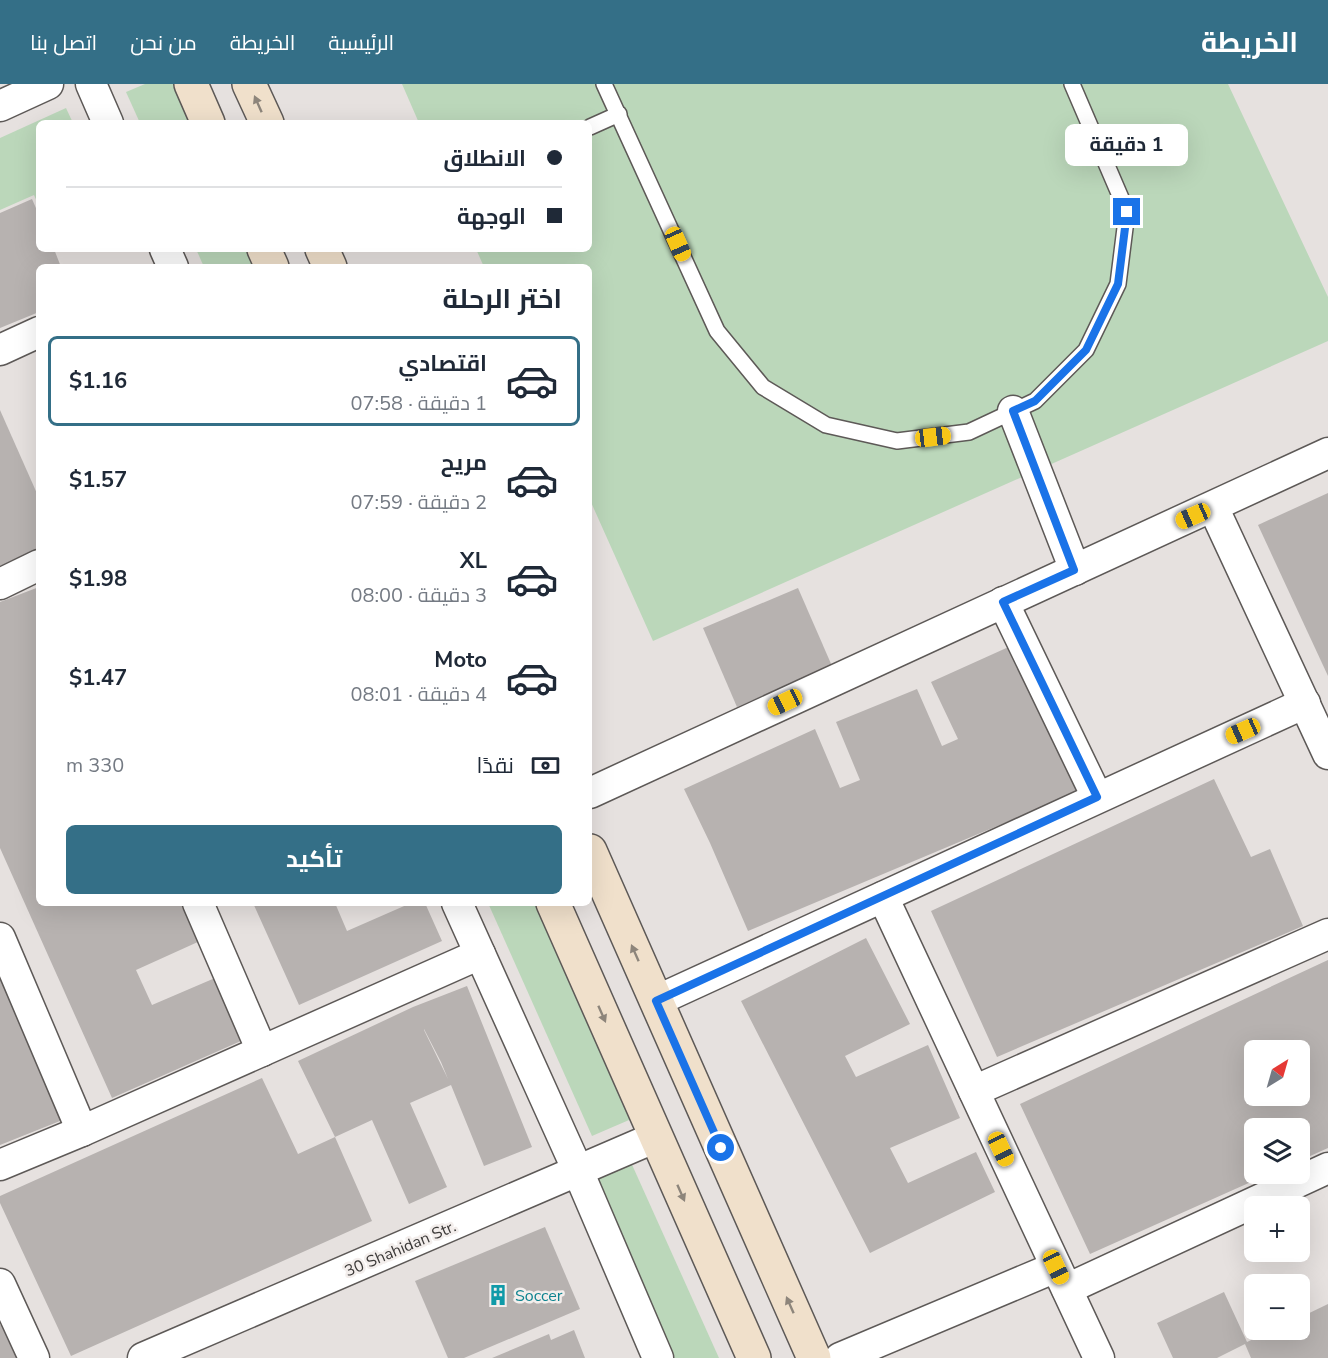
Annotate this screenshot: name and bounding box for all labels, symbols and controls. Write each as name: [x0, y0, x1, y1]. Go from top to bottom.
text: الخريطة: [1201, 24, 1298, 62]
text: اتصل بنا: [30, 29, 97, 57]
text: من نحن: [130, 29, 197, 57]
text: الخريطة: [230, 29, 295, 57]
text: الرئيسية: [328, 29, 394, 57]
one-way arrow: [253, 94, 263, 112]
callout: 1 دقيقة: [1066, 125, 1188, 167]
text: 1 دقيقة: [1090, 131, 1163, 158]
text: الانطلاق: [443, 144, 526, 174]
route end: [1113, 198, 1140, 225]
text: الوجهة: [457, 202, 526, 232]
car: [662, 224, 694, 264]
text: اختر الرحلة: [442, 281, 562, 318]
text: اقتصادي: [398, 349, 487, 379]
icon: car: [505, 354, 559, 408]
text: $1.16: [69, 366, 127, 396]
text: 1 دقيقة · 07:58: [350, 390, 487, 417]
car: [914, 426, 952, 448]
text: مريح: [441, 448, 487, 478]
icon: car: [505, 453, 559, 507]
text: $1.57: [69, 465, 127, 495]
text: 2 دقيقة · 07:59: [350, 489, 487, 516]
car: [1173, 500, 1213, 532]
text: XL: [460, 546, 487, 576]
icon: car: [505, 552, 559, 606]
text: $1.98: [69, 564, 127, 594]
text: 3 دقيقة · 08:00: [350, 582, 487, 609]
text: Moto: [434, 645, 487, 675]
icon: car: [505, 651, 559, 705]
text: $1.47: [69, 663, 127, 693]
text: 4 دقيقة · 08:01: [350, 681, 487, 708]
car: [765, 686, 805, 718]
car: [1223, 715, 1263, 747]
icon: cash: [529, 749, 562, 782]
text: نقدًا: [476, 751, 514, 781]
text: 330 m: [66, 752, 124, 779]
button: تأكيد: [66, 825, 562, 894]
one-way arrow: [630, 945, 639, 962]
one-way arrow: [597, 1006, 607, 1024]
north arrow: [1244, 1040, 1310, 1106]
map controls: [1244, 1040, 1310, 1340]
button: layers: [1244, 1118, 1310, 1184]
car: [985, 1129, 1017, 1169]
route start: [707, 1134, 734, 1161]
one-way arrow: [676, 1184, 685, 1201]
button: +: [1244, 1196, 1310, 1262]
street label: 30 Shahidan Str.: [341, 1216, 459, 1282]
car: [1040, 1247, 1072, 1287]
button: −: [1244, 1274, 1310, 1340]
building icon: Soccer: [486, 1283, 510, 1307]
place label: Soccer: [515, 1285, 563, 1307]
one-way arrow: [785, 1295, 795, 1313]

